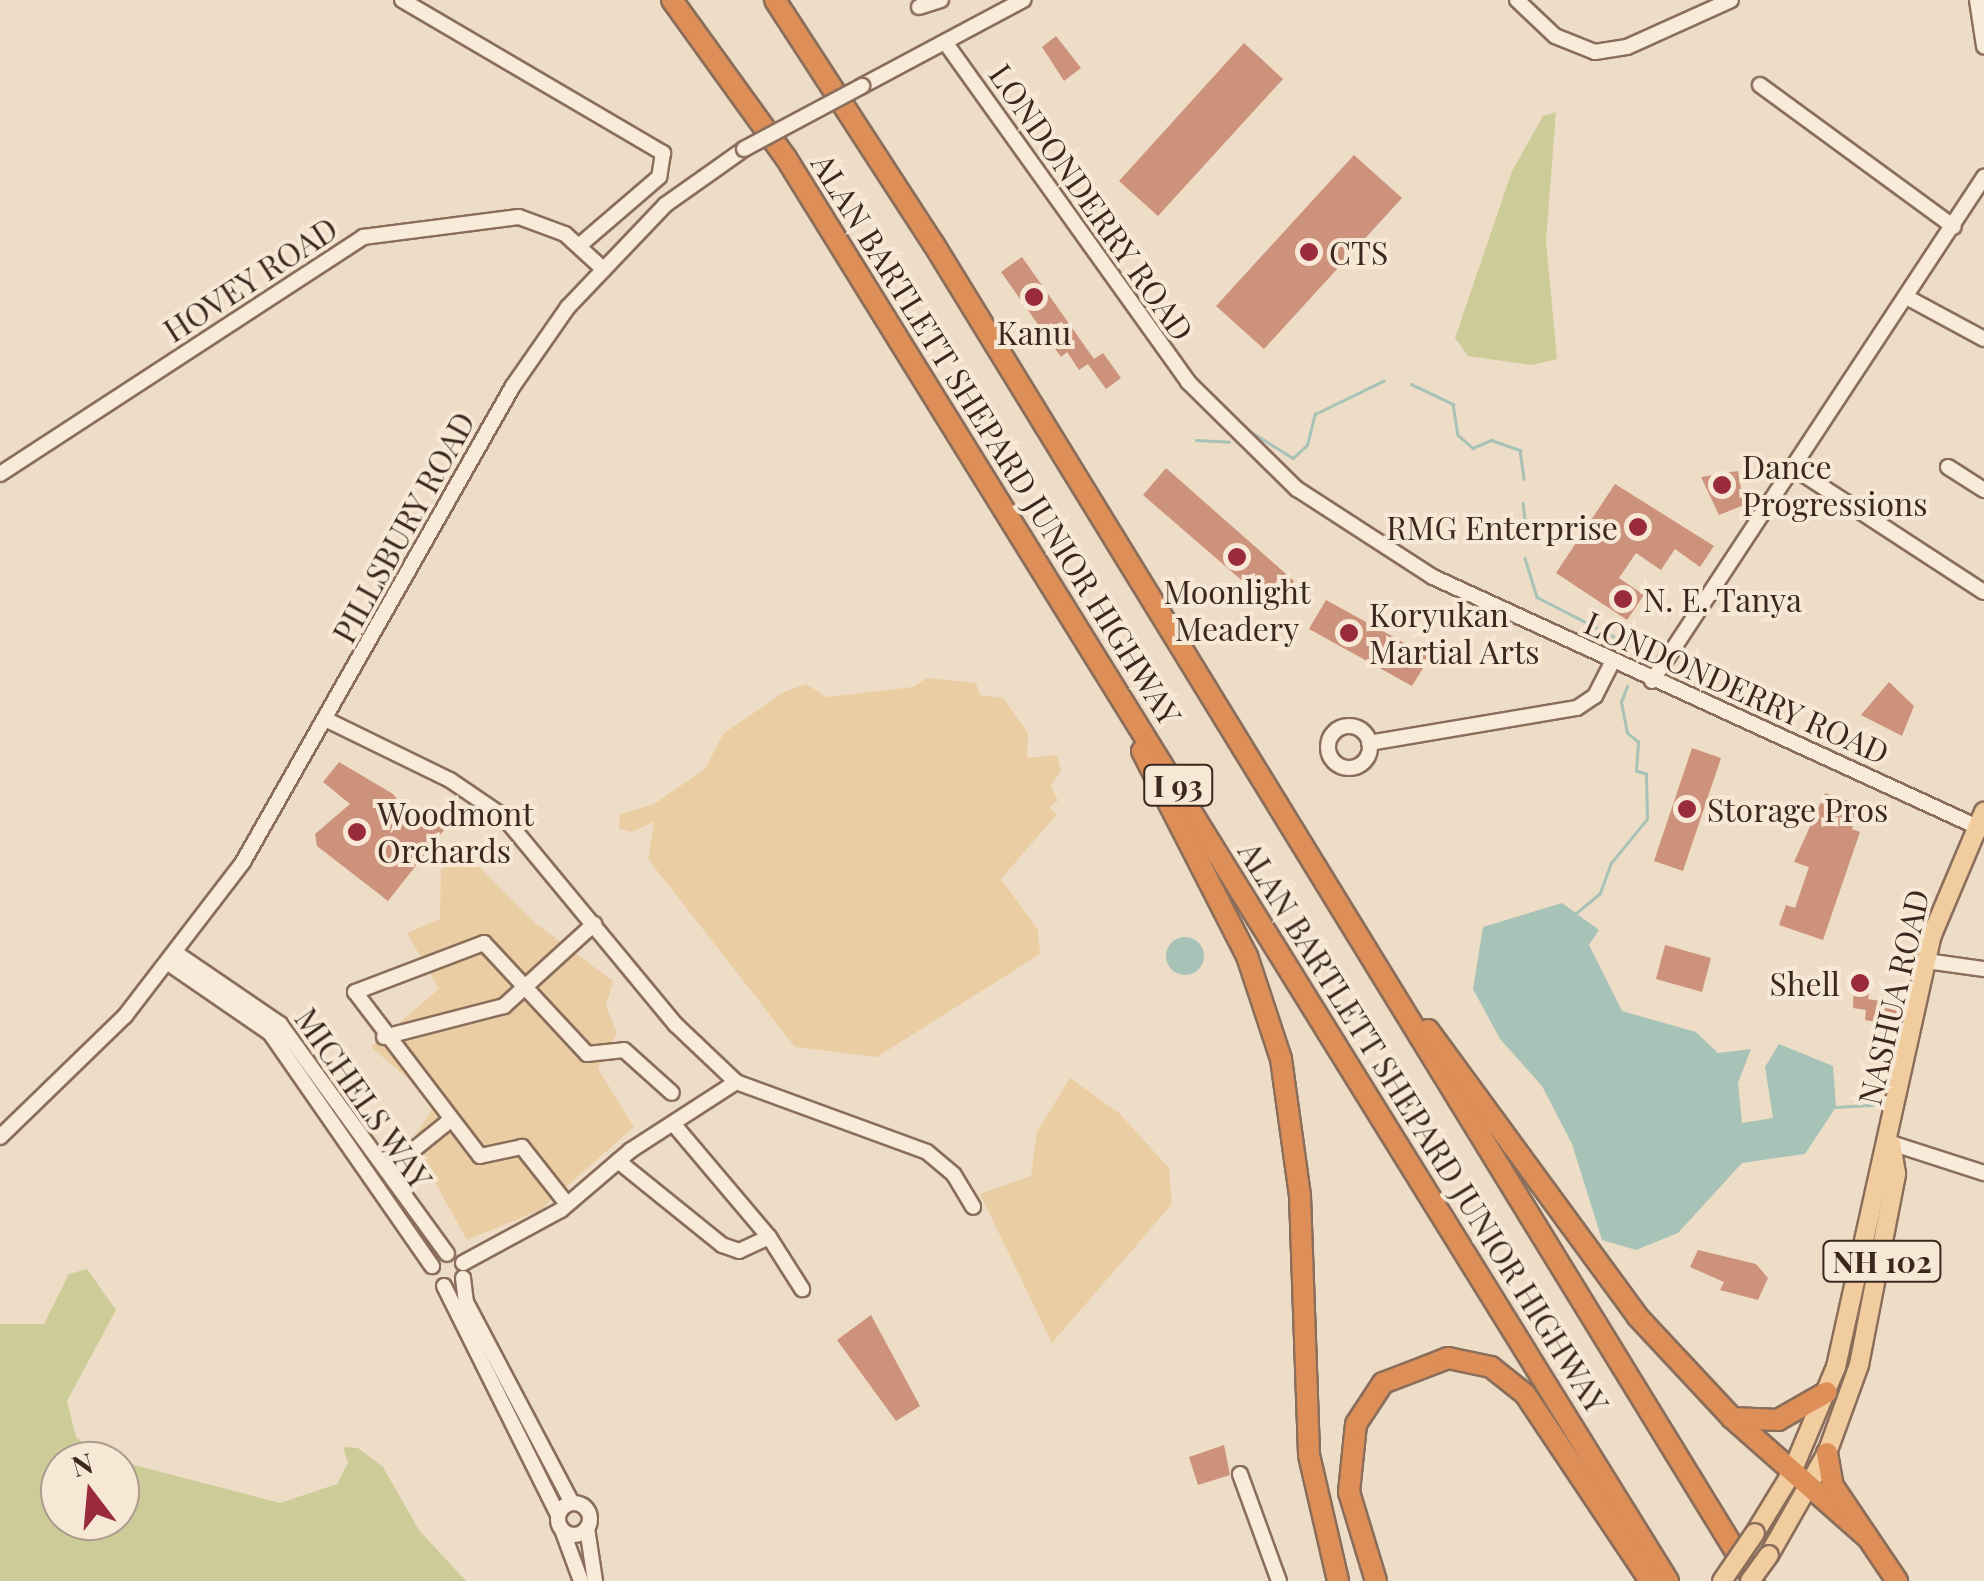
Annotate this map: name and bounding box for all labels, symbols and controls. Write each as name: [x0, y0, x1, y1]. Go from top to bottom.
street label: LONDONDERRY ROAD: [982, 56, 1202, 348]
street label: ALAN BARTLETT SHEPARD JUNIOR HIGHWAY: [804, 146, 1190, 732]
street label: HOVEY ROAD: [156, 208, 344, 350]
place label: CTS: [1329, 233, 1388, 271]
marker: CTS: [1298, 241, 1320, 263]
marker: Kanu: [1023, 286, 1045, 308]
place label: Kanu: [997, 313, 1071, 351]
street label: PILLSBURY ROAD: [323, 405, 483, 649]
place label: Dance Progressions: [1742, 448, 1927, 523]
marker: Dance Progressions: [1711, 474, 1733, 496]
place label: RMG Enterprise: [1386, 508, 1618, 546]
marker: RMG Enterprise: [1627, 516, 1649, 538]
marker: Moonlight Meadery: [1226, 546, 1248, 568]
place label: Moonlight Meadery: [1163, 573, 1311, 648]
place label: N. E. Tanya: [1643, 580, 1803, 618]
marker: N. E. Tanya: [1612, 588, 1634, 610]
place label: Koryukan Martial Arts: [1369, 596, 1541, 671]
street label: LONDONDERRY ROAD: [1579, 602, 1895, 772]
marker: Koryukan Martial Arts: [1338, 622, 1360, 644]
road number: I 93: [1143, 760, 1213, 810]
place label: Storage Pros: [1707, 790, 1888, 828]
place label: Woodmont Orchards: [377, 795, 534, 870]
marker: Storage Pros: [1676, 798, 1698, 820]
marker: Woodmont Orchards: [346, 821, 368, 843]
street label: ALAN BARTLETT SHEPARD JUNIOR HIGHWAY: [1231, 834, 1617, 1420]
street label: NASHUA ROAD: [1850, 886, 1936, 1108]
place label: Shell: [1769, 964, 1840, 1002]
marker: Shell: [1849, 972, 1871, 994]
street label: MICHELS WAY: [287, 1000, 441, 1196]
road number: NH 102: [1822, 1236, 1942, 1286]
north arrow: [40, 1441, 140, 1541]
text: N: [67, 1443, 97, 1484]

